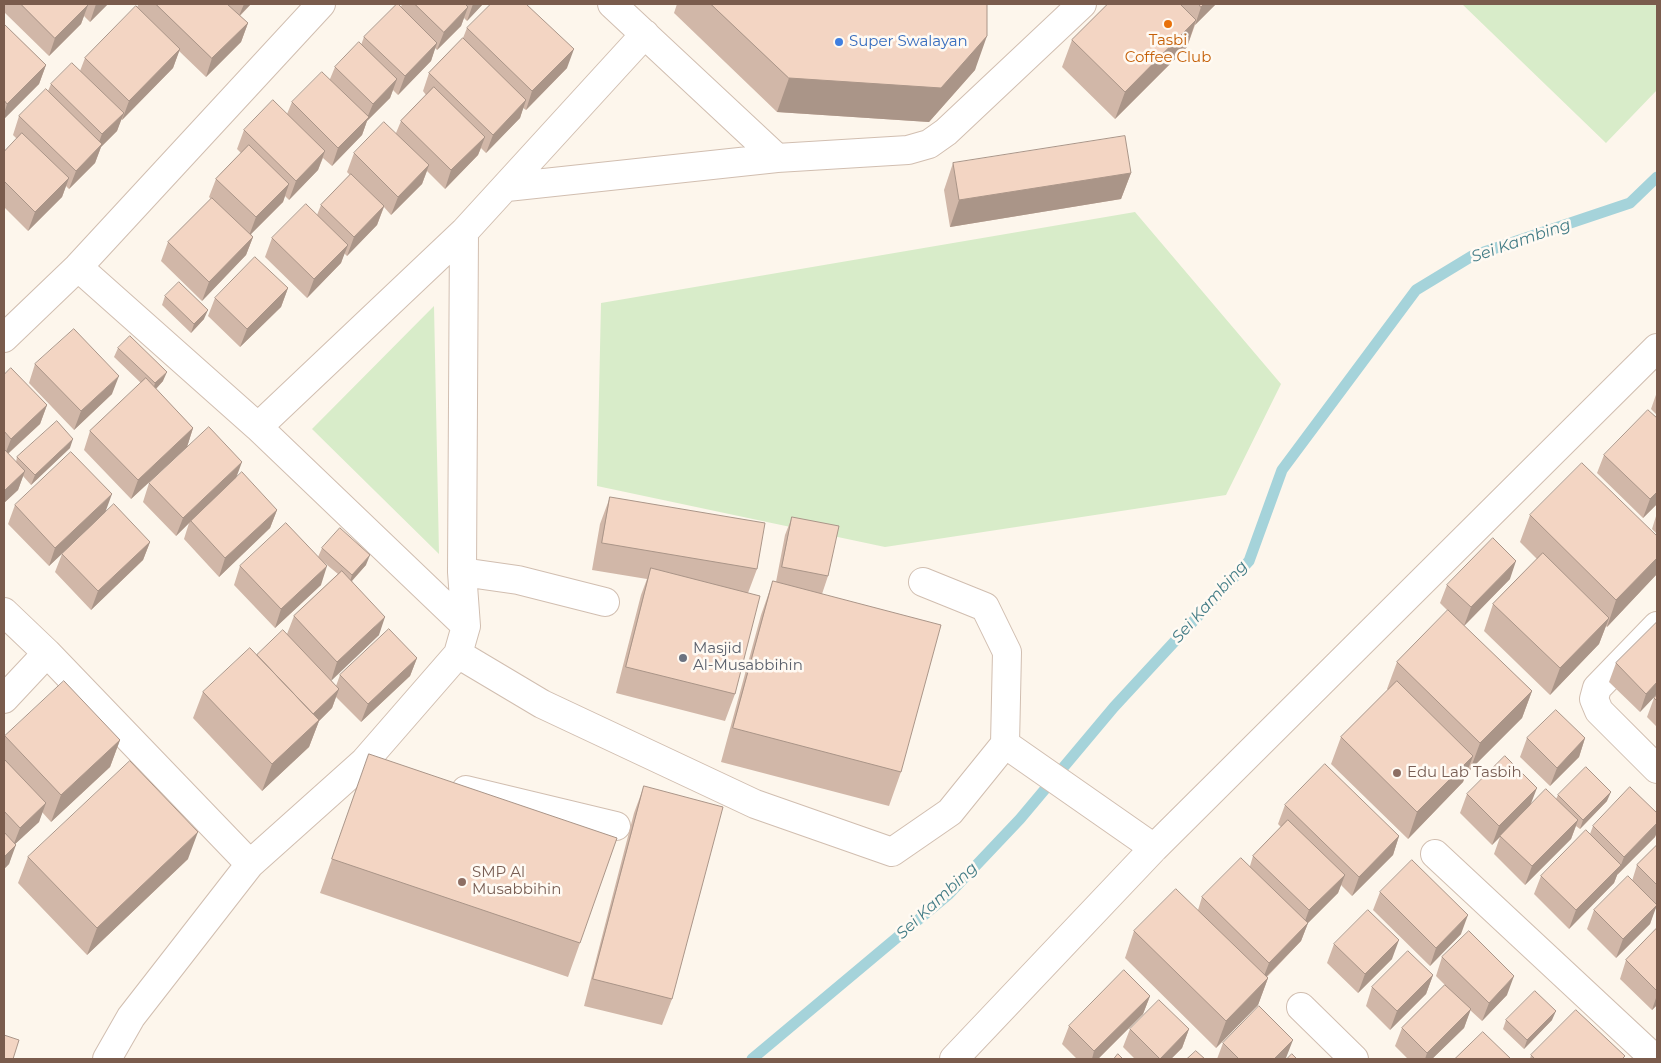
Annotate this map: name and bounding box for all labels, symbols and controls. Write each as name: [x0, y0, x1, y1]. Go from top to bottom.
marker: Tasbi Coffee Club: [1162, 18, 1174, 30]
place label: Tasbi Coffee Club: [1125, 32, 1211, 67]
place label: Super Swalayan: [849, 33, 968, 51]
marker: Super Swalayan: [833, 36, 845, 48]
water label: Sei Kambing: [1469, 215, 1573, 267]
water label: Sei Kambing: [1168, 557, 1252, 647]
place label: Masjid Al-Musabbihin: [693, 640, 803, 675]
marker: Masjid Al-Musabbihin: [677, 652, 689, 664]
place label: Edu Lab Tasbih: [1407, 764, 1522, 782]
marker: Edu Lab Tasbih: [1391, 767, 1403, 779]
water label: Sei Kambing: [893, 859, 981, 943]
place label: SMP Al Musabbihin: [472, 864, 561, 899]
marker: SMP Al Musabbihin: [456, 876, 468, 888]

